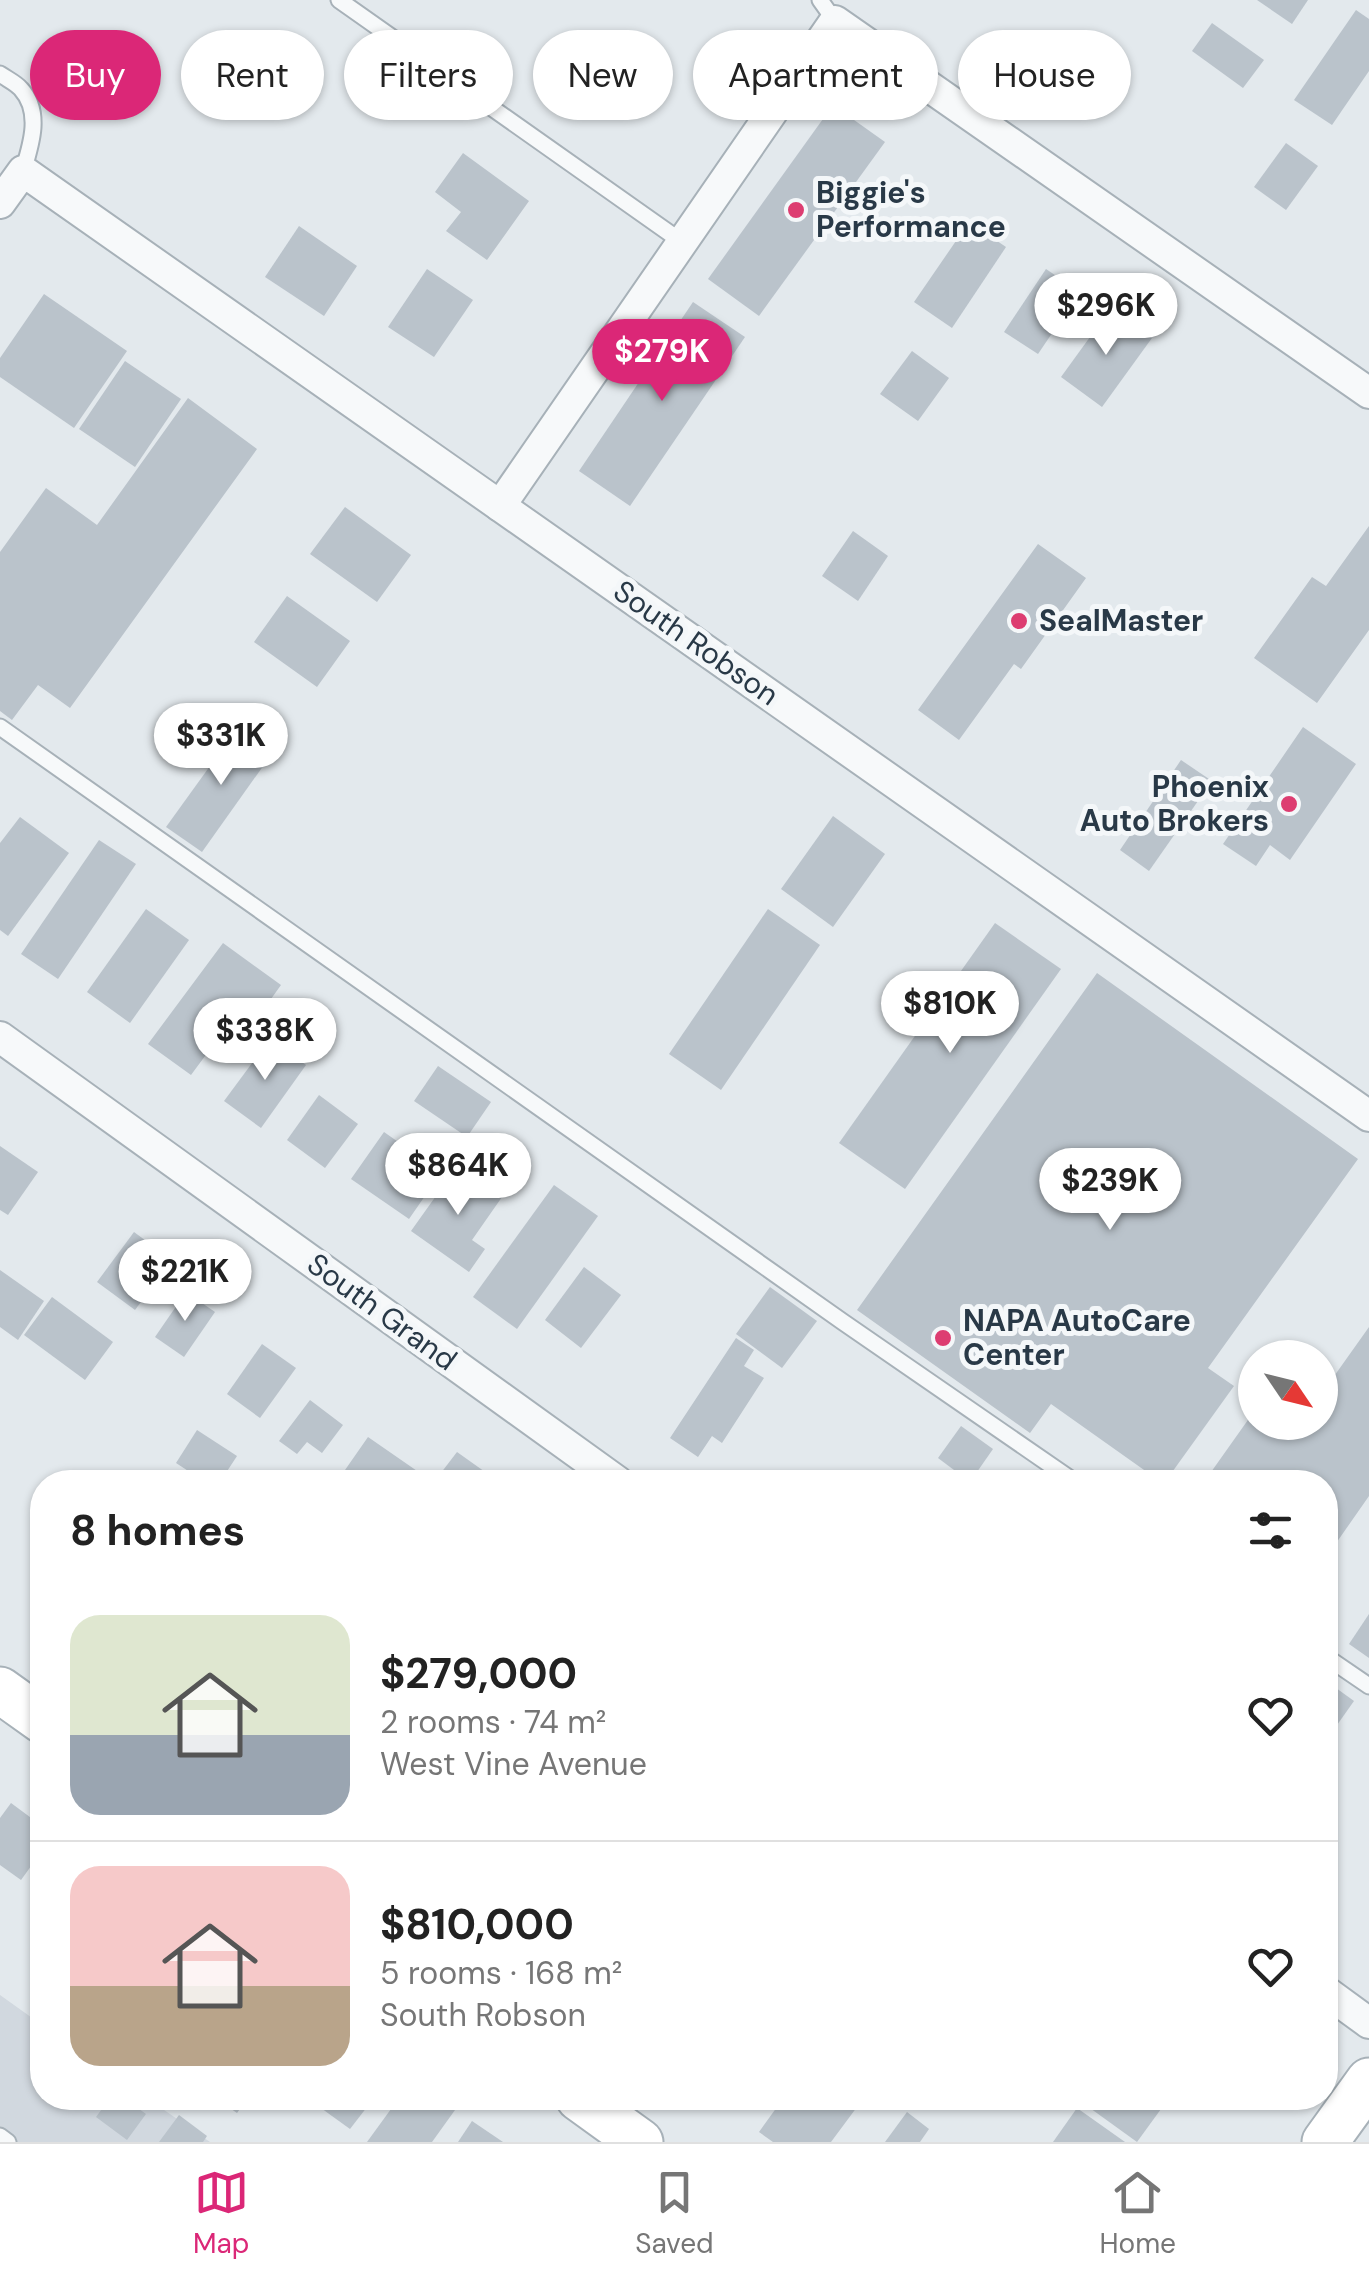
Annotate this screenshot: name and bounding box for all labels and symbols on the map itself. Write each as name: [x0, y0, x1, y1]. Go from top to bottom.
place label: Biggie's Performance: [816, 173, 1006, 246]
marker: Biggie's Performance: [785, 199, 807, 221]
pin: $296K: [1036, 273, 1176, 358]
pin: $279K: [592, 319, 732, 404]
street label: South Robson: [606, 571, 786, 714]
place label: SealMaster: [1039, 601, 1203, 640]
marker: SealMaster: [1008, 610, 1030, 632]
pin: $331K: [151, 703, 291, 788]
place label: Phoenix Auto Brokers: [1080, 767, 1269, 840]
marker: Phoenix Auto Brokers: [1278, 793, 1300, 815]
pin: $810K: [880, 971, 1020, 1056]
pin: $338K: [195, 998, 335, 1083]
pin: $864K: [388, 1133, 528, 1218]
pin: $239K: [1040, 1148, 1180, 1233]
pin: $221K: [115, 1239, 255, 1324]
street label: South Grand: [300, 1244, 465, 1379]
place label: NAPA AutoCare Center: [963, 1301, 1191, 1374]
marker: NAPA AutoCare Center: [932, 1327, 954, 1349]
north arrow: [1238, 1340, 1338, 1440]

